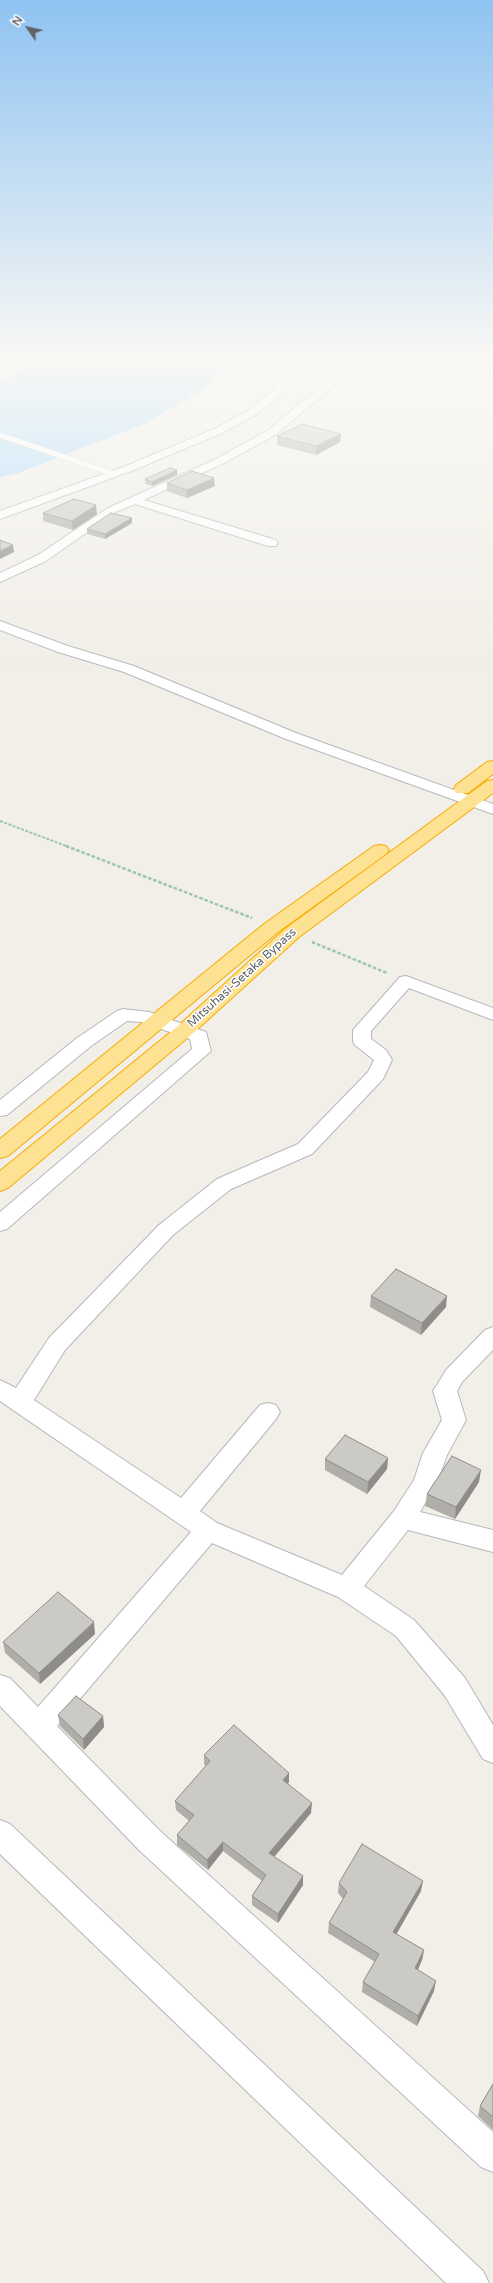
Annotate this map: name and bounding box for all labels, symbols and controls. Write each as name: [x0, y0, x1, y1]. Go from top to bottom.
north arrow: [8, 8, 48, 48]
text: N: [10, 14, 25, 28]
street label: Mitsuhasi-Setaka Bypass: [184, 925, 300, 1031]

